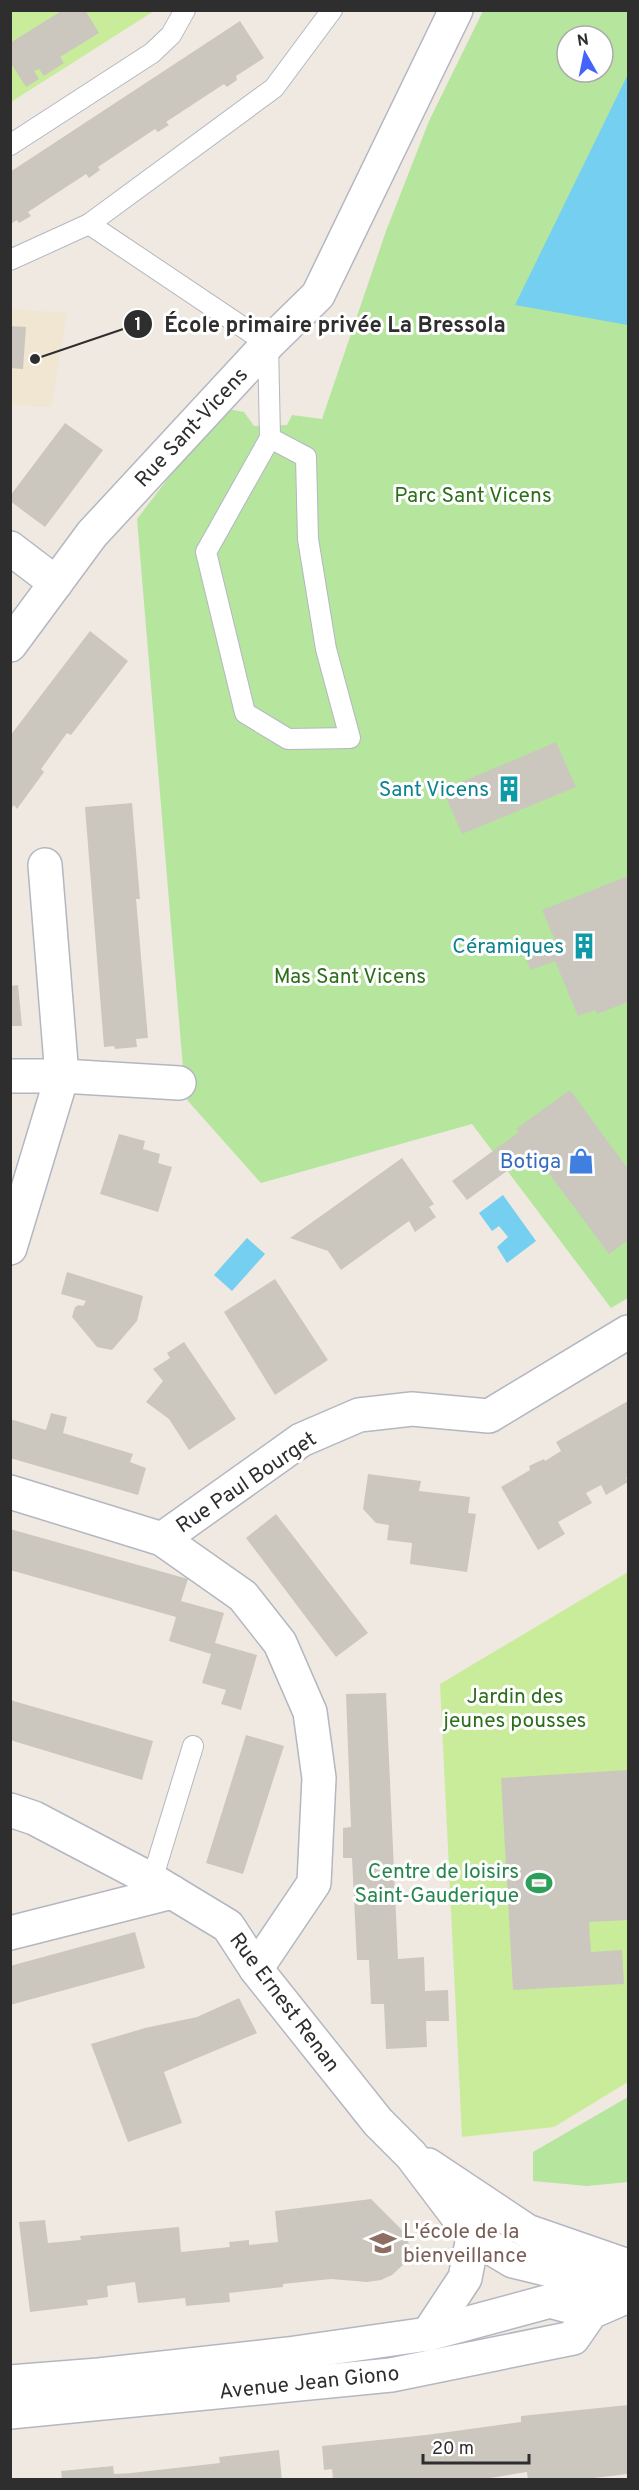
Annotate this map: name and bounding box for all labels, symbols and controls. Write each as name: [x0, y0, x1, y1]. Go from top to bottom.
north arrow: [555, 24, 615, 84]
text: N: [576, 30, 590, 52]
callout: École primaire privée La Bressola: [123, 304, 518, 344]
text: École primaire privée La Bressola: [164, 311, 506, 340]
text: 1: [134, 314, 142, 337]
street label: Rue Sant-Vicens: [130, 362, 255, 494]
park label: Parc Sant Vicens: [394, 483, 552, 510]
building icon: Sant Vicens: [494, 774, 524, 804]
place label: Sant Vicens: [379, 777, 489, 804]
building icon: Céramiques: [569, 931, 599, 961]
place label: Céramiques: [452, 934, 564, 961]
park label: Mas Sant Vicens: [274, 964, 426, 991]
shop icon: Botiga: [566, 1146, 596, 1176]
place label: Botiga: [500, 1149, 561, 1176]
street label: Rue Paul Bourget: [171, 1426, 322, 1540]
park label: Jardin des jeunes pousses: [443, 1684, 586, 1735]
place label: Centre de loisirs Saint-Gauderique: [354, 1859, 519, 1910]
sports icon: Centre de loisirs Saint-Gauderique: [524, 1868, 554, 1898]
street label: Rue Ernest Renan: [222, 1928, 345, 2078]
place label: L'école de la bienveillance: [403, 2219, 527, 2270]
school or university icon: L'école de la bienveillance: [368, 2228, 398, 2258]
street label: Avenue Jean Giono: [218, 2361, 401, 2406]
scale bar: [423, 2427, 530, 2465]
text: 20 m: [432, 2438, 474, 2461]

